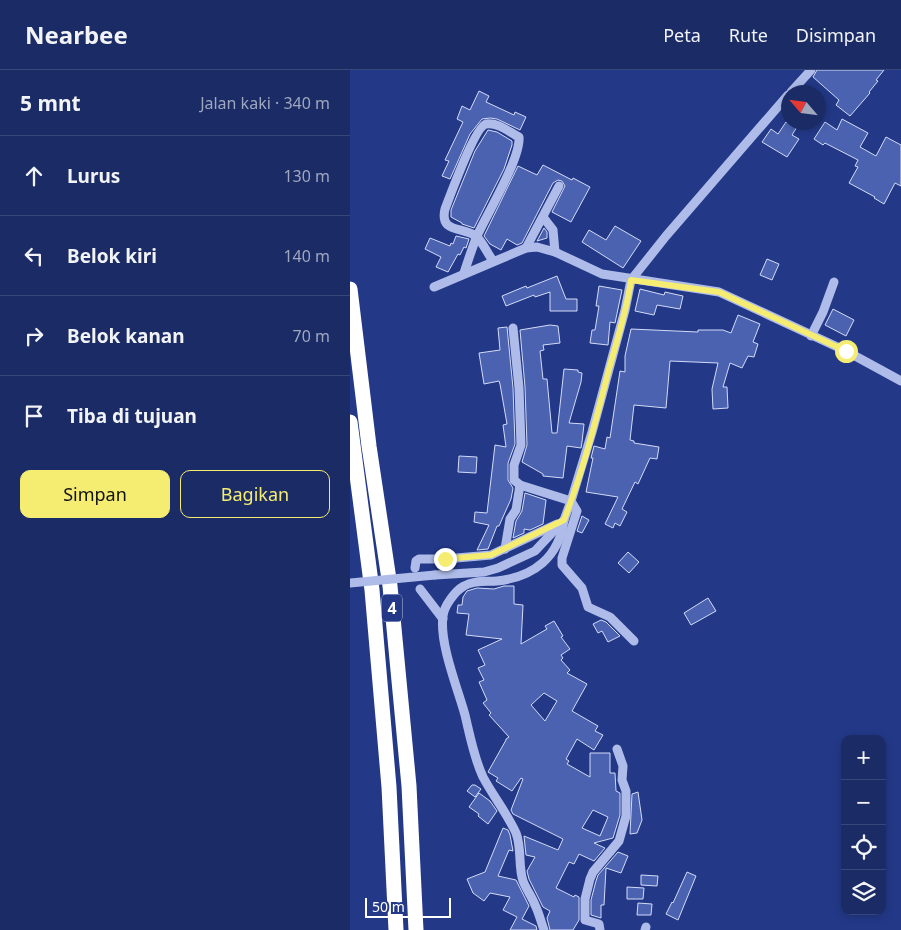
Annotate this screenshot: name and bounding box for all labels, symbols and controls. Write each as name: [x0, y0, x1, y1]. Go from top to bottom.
text: Nearbee: [25, 18, 128, 51]
text: Peta: [663, 23, 701, 47]
text: Rute: [729, 23, 768, 47]
text: Disimpan: [796, 23, 876, 47]
north arrow: [781, 85, 826, 130]
text: 5 mnt: [20, 89, 81, 117]
text: Jalan kaki · 340 m: [200, 92, 330, 114]
icon: ahead: [20, 162, 48, 190]
text: Lurus: [67, 163, 120, 189]
text: 130 m: [283, 165, 330, 187]
icon: left: [20, 242, 48, 270]
text: Belok kiri: [67, 243, 157, 269]
text: 140 m: [283, 245, 330, 267]
icon: right: [20, 322, 48, 350]
text: Belok kanan: [67, 323, 184, 349]
text: 70 m: [293, 325, 330, 347]
route start: [835, 340, 858, 363]
icon: arrive: [20, 402, 48, 430]
text: Tiba di tujuan: [67, 403, 197, 429]
button: Simpan: [20, 470, 170, 518]
button: Bagikan: [180, 470, 330, 518]
route end: [434, 548, 457, 571]
road number: 4: [382, 594, 402, 622]
map controls: [841, 735, 886, 915]
button: +: [841, 735, 886, 780]
button: −: [841, 780, 886, 825]
button: locate: [841, 825, 886, 870]
button: layers: [841, 870, 886, 915]
scale bar: [365, 895, 451, 918]
text: 50 m: [372, 897, 405, 916]

